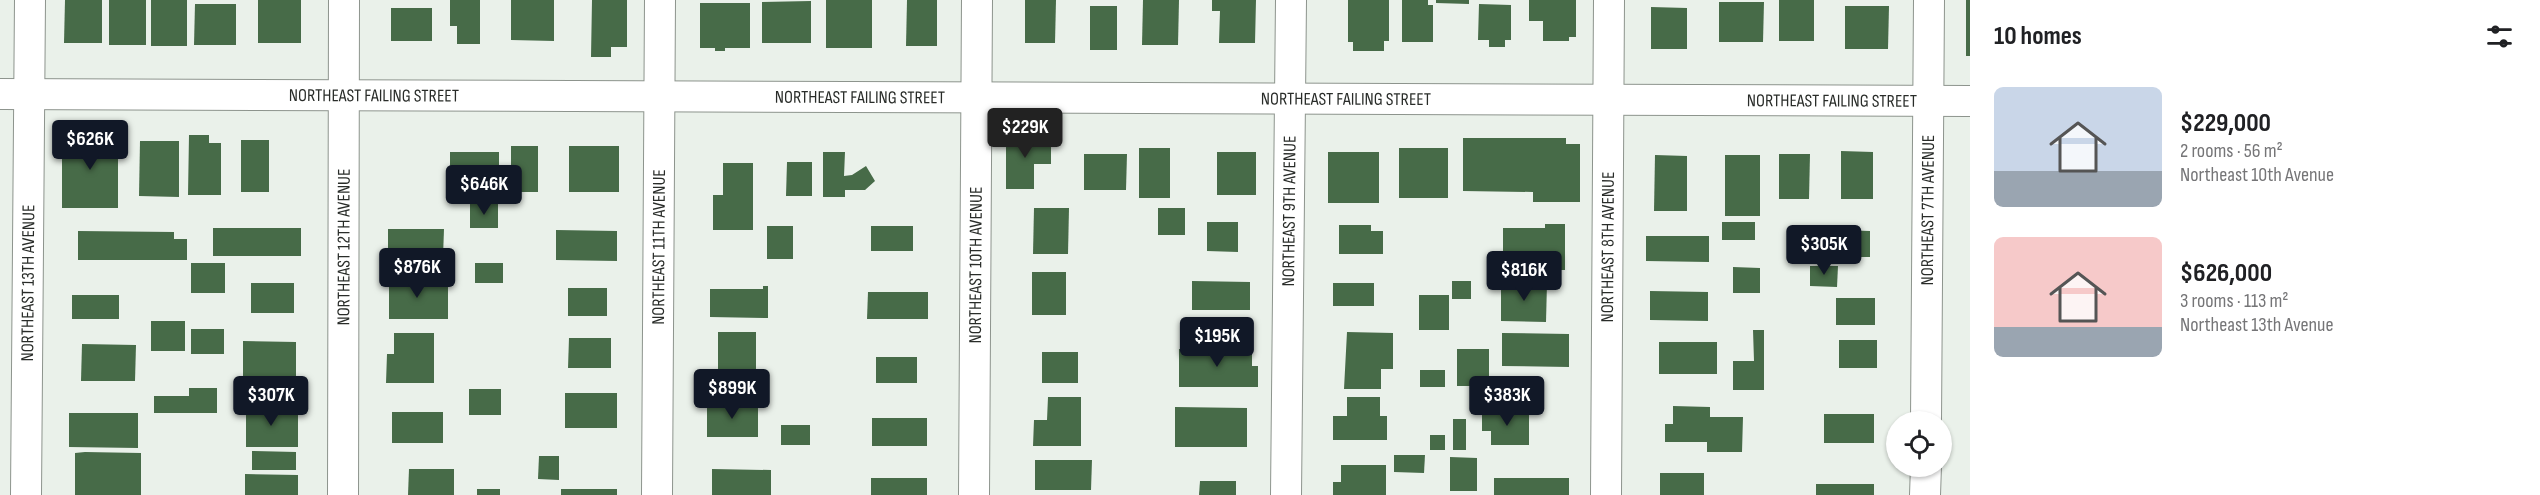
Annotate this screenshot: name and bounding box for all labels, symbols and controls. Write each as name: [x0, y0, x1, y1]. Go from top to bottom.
icon: filters: [2483, 20, 2516, 53]
text: 10 homes: [1994, 21, 2082, 52]
street label: NORTHEAST FAILING STREET: [289, 85, 459, 107]
street label: NORTHEAST FAILING STREET: [775, 87, 945, 108]
street label: NORTHEAST FAILING STREET: [1261, 88, 1431, 110]
street label: NORTHEAST FAILING STREET: [1747, 90, 1917, 112]
pin: $229K: [983, 108, 1067, 159]
text: $229,000: [2180, 108, 2271, 139]
icon: home: [2042, 111, 2114, 183]
text: $229K: [1001, 115, 1049, 139]
pin: $626K: [48, 120, 132, 171]
text: $626K: [66, 127, 114, 151]
street label: NORTHEAST 9TH AVENUE: [1278, 135, 1301, 287]
street label: NORTHEAST 7TH AVENUE: [1917, 135, 1939, 285]
text: 2 rooms · 56 m²: [2180, 139, 2283, 163]
text: Northeast 10th Avenue: [2180, 163, 2334, 187]
pin: $646K: [442, 165, 526, 216]
street label: NORTHEAST 12TH AVENUE: [333, 169, 355, 325]
street label: NORTHEAST 11TH AVENUE: [648, 169, 670, 325]
text: $646K: [460, 172, 508, 196]
street label: NORTHEAST 8TH AVENUE: [1597, 172, 1619, 322]
street label: NORTHEAST 10TH AVENUE: [965, 187, 987, 343]
street label: NORTHEAST 13TH AVENUE: [17, 205, 39, 361]
pin: $305K: [1782, 225, 1866, 276]
text: $305K: [1800, 232, 1848, 256]
pin: $876K: [375, 248, 459, 299]
pin: $816K: [1482, 251, 1566, 302]
text: $876K: [393, 255, 441, 279]
text: $816K: [1501, 258, 1547, 282]
text: $626,000: [2180, 258, 2272, 289]
icon: home: [2042, 261, 2114, 333]
text: 3 rooms · 113 m²: [2180, 289, 2289, 313]
text: Northeast 13th Avenue: [2180, 313, 2333, 337]
pin: $195K: [1175, 317, 1259, 368]
text: $195K: [1194, 324, 1240, 348]
pin: $899K: [690, 369, 774, 420]
pin: $307K: [229, 376, 313, 427]
text: $899K: [708, 376, 756, 400]
pin: $383K: [1465, 376, 1549, 427]
text: $307K: [247, 383, 295, 407]
text: $383K: [1483, 383, 1531, 407]
map controls: [1886, 411, 1952, 477]
button: locate: [1886, 411, 1952, 477]

